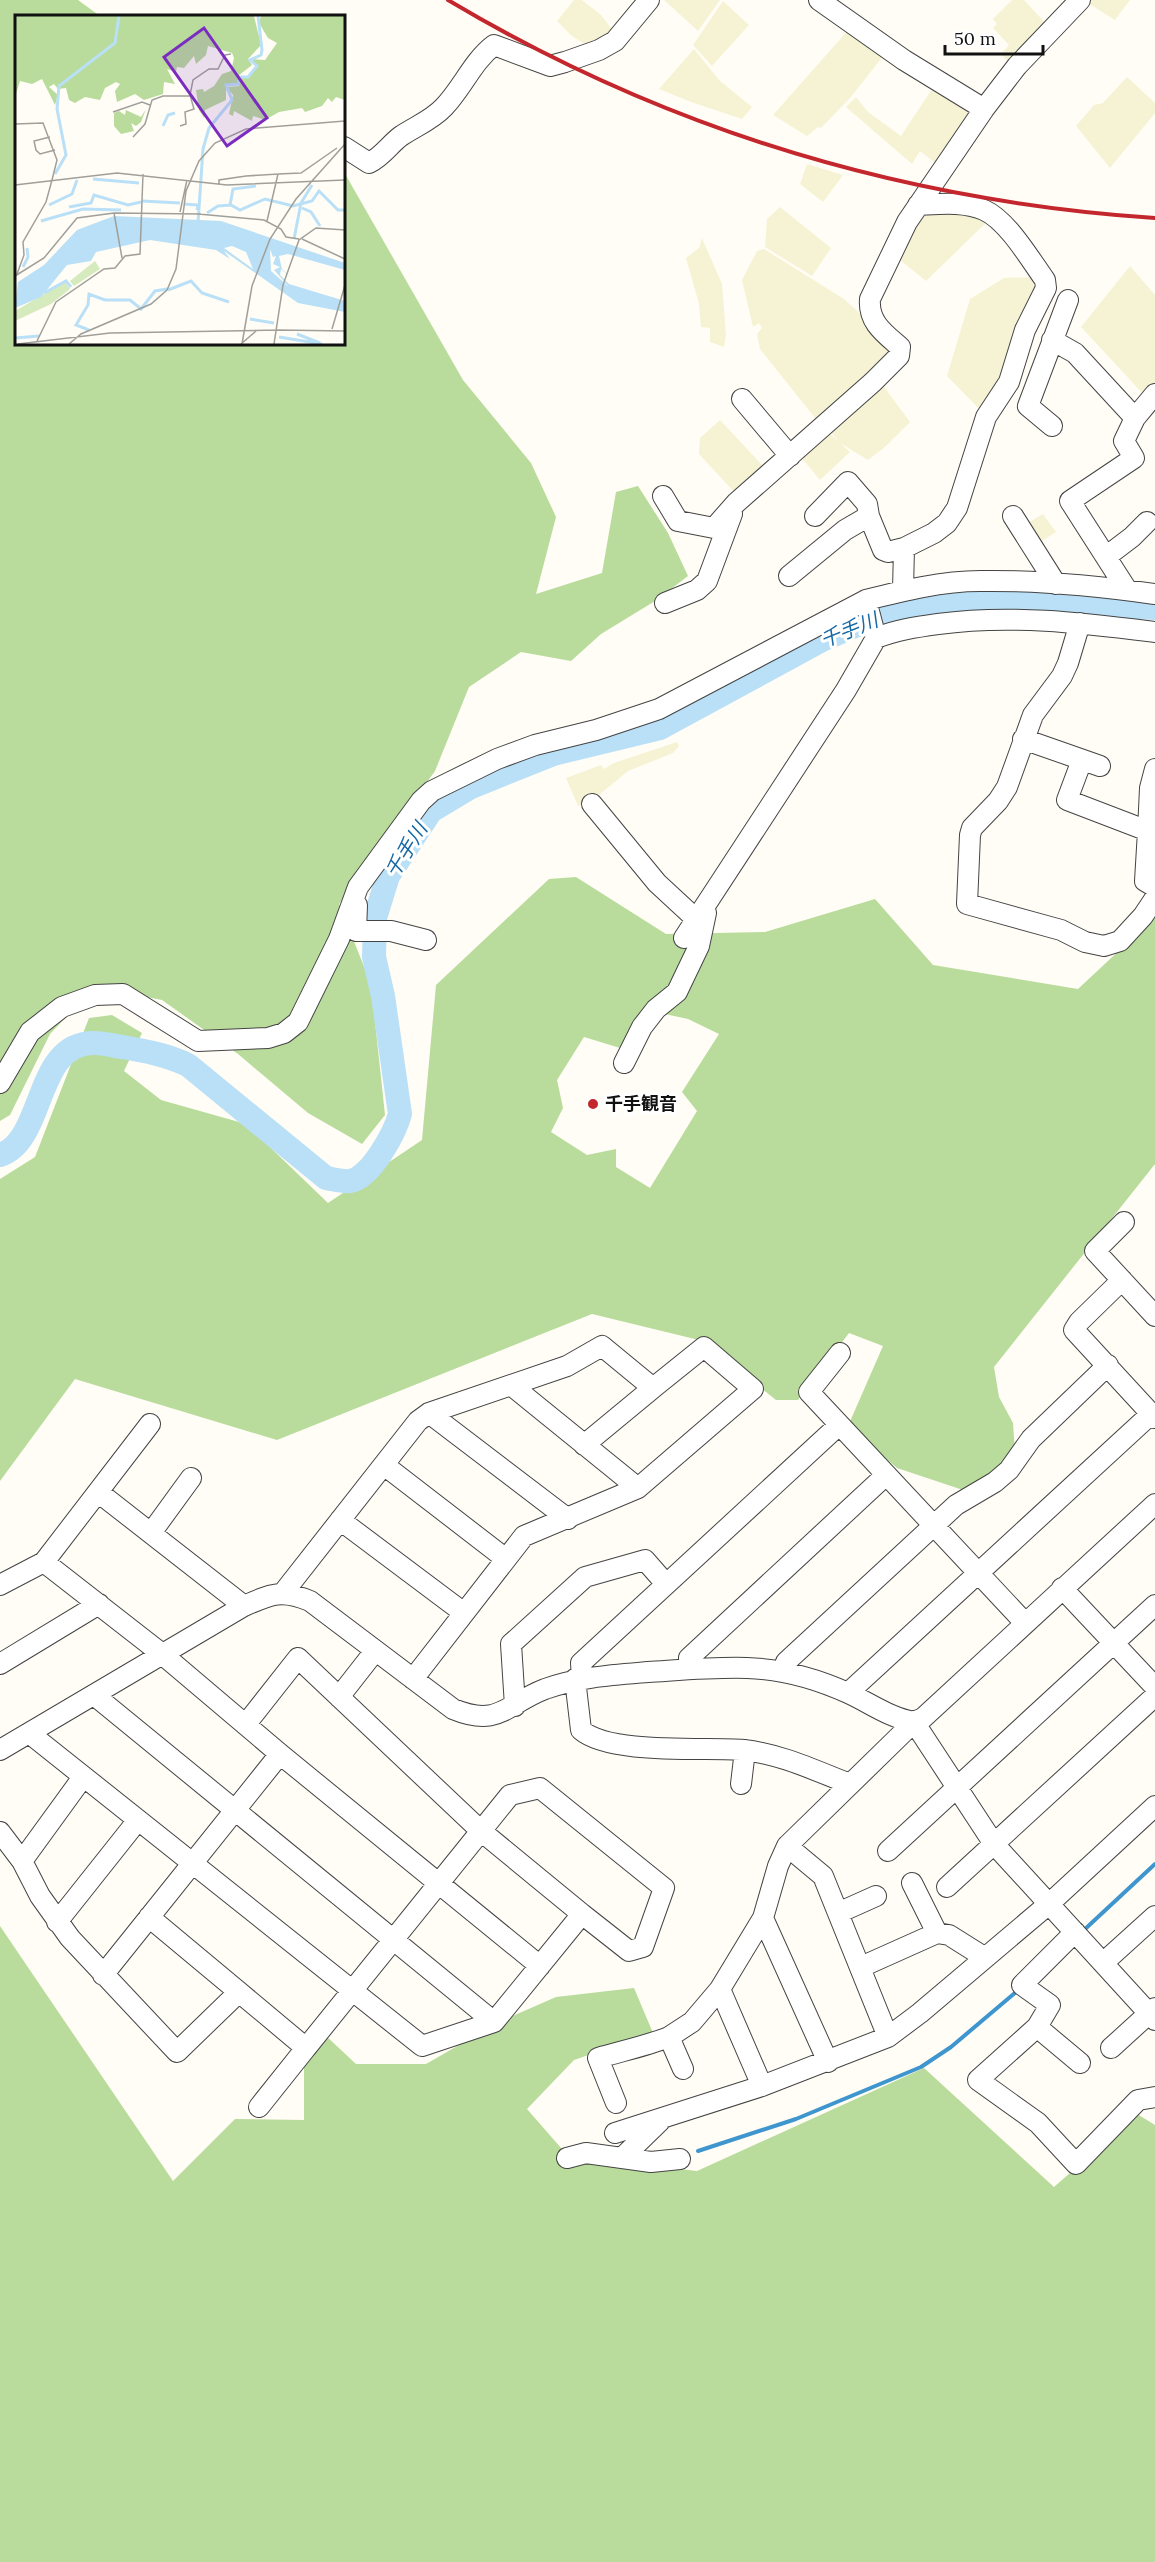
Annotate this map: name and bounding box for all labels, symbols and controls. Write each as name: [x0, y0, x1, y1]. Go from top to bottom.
inset map: [15, 15, 345, 345]
scale bar: [945, 18, 1042, 56]
text: 50 m: [954, 27, 996, 50]
water label: 千手川: [816, 606, 883, 652]
water label: 千手川: [379, 816, 433, 882]
place label: 千手観音: [605, 1092, 677, 1115]
marker: 千手観音: [586, 1097, 600, 1111]

